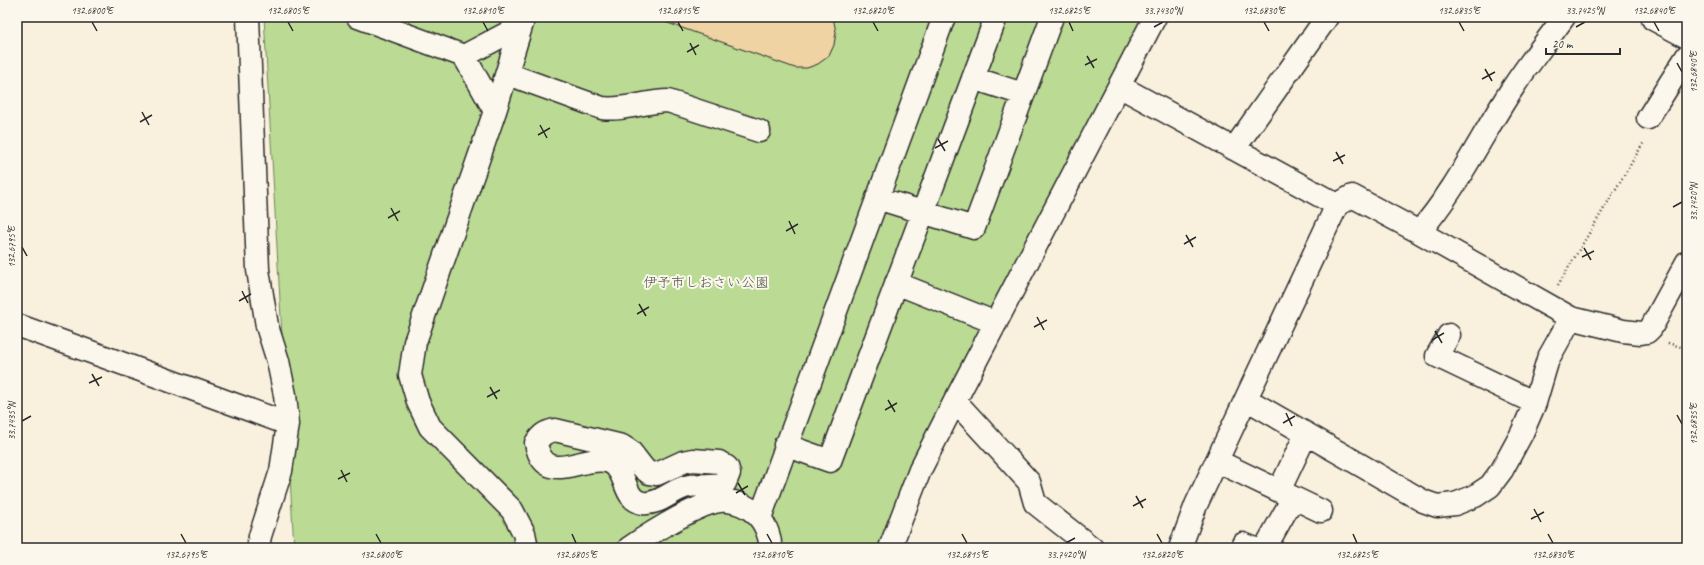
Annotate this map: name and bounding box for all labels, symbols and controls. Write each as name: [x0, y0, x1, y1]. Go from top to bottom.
text: 132.6800°E: [71, 4, 115, 17]
text: 132.6805°E: [267, 4, 311, 17]
text: 132.6810°E: [462, 4, 506, 17]
text: 132.6815°E: [657, 4, 701, 17]
text: 132.6820°E: [852, 4, 896, 17]
text: 132.6825°E: [1048, 4, 1092, 17]
text: 33.7430°N: [1144, 4, 1184, 17]
text: 132.6830°E: [1243, 4, 1287, 17]
text: 132.6835°E: [1438, 4, 1482, 17]
text: 33.7425°N: [1566, 4, 1606, 17]
text: 132.6840°E: [1633, 4, 1677, 17]
scale bar: [1546, 30, 1620, 56]
text: 20 m: [1552, 36, 1574, 52]
text: 132.6840°E: [1687, 49, 1700, 93]
text: 33.7420°N: [1687, 181, 1700, 221]
text: 132.6795°E: [5, 224, 18, 268]
park label: 伊予市しおさい公園: [643, 274, 769, 291]
text: 33.7435°N: [5, 400, 18, 440]
text: 132.6835°E: [1687, 401, 1700, 445]
text: 132.6795°E: [165, 548, 209, 561]
text: 132.6800°E: [360, 548, 404, 561]
text: 132.6805°E: [555, 548, 599, 561]
text: 132.6810°E: [751, 548, 795, 561]
text: 132.6815°E: [946, 548, 990, 561]
text: 33.7420°N: [1047, 548, 1087, 561]
text: 132.6820°E: [1141, 548, 1185, 561]
text: 132.6825°E: [1336, 548, 1380, 561]
text: 132.6830°E: [1532, 548, 1576, 561]

